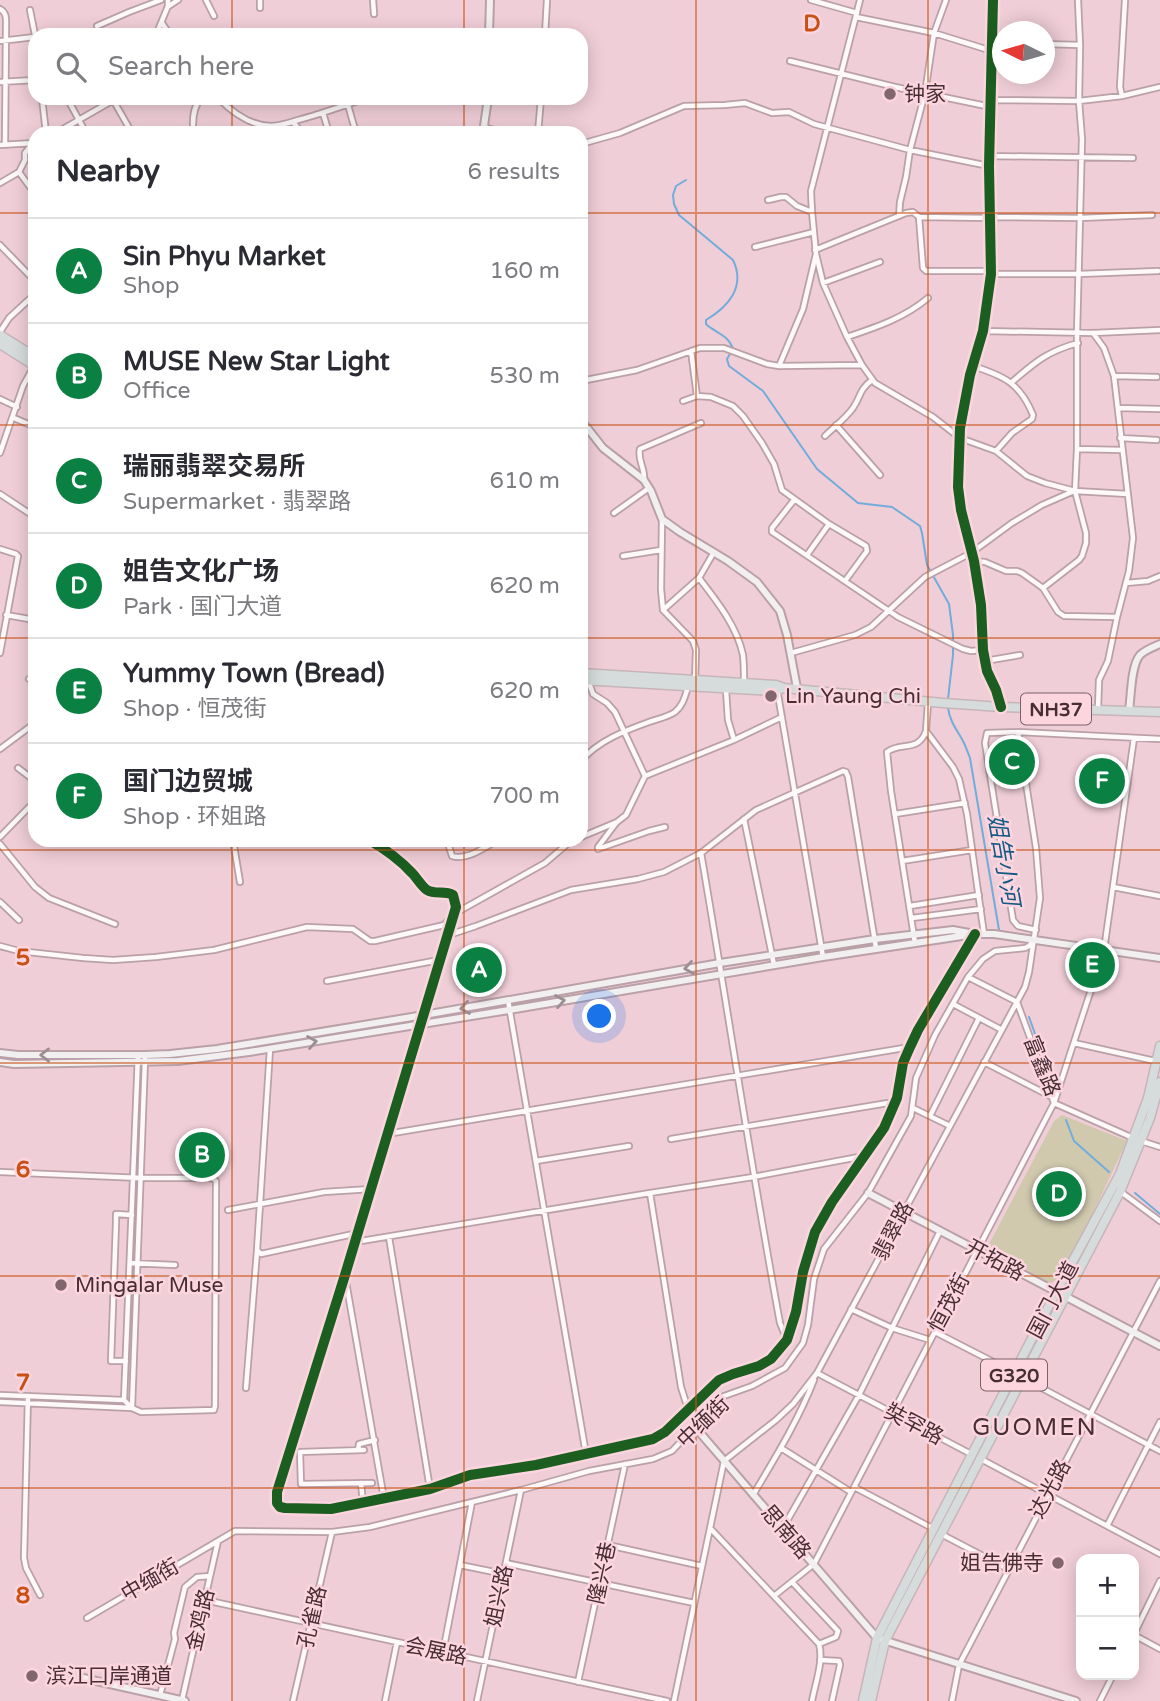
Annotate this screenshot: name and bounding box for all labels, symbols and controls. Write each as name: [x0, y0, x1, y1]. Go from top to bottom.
text: D: [803, 10, 821, 38]
north arrow: [992, 21, 1055, 84]
search box: [28, 28, 588, 105]
icon: search: [52, 48, 90, 86]
text: Search here: [108, 51, 254, 82]
place label: 钟家: [904, 82, 946, 107]
marker: 钟家: [882, 86, 898, 102]
text: Nearby: [56, 153, 160, 190]
text: 6 results: [467, 158, 560, 186]
text: Sin Phyu Market: [123, 241, 326, 272]
text: A: [70, 257, 88, 285]
text: 160 m: [490, 257, 560, 285]
text: Shop: [123, 272, 180, 300]
text: MUSE New Star Light: [123, 346, 390, 377]
text: B: [71, 362, 87, 390]
text: 530 m: [490, 362, 560, 390]
text: Office: [123, 377, 191, 405]
text: 瑞丽翡翠交易所: [123, 451, 305, 482]
text: C: [71, 467, 87, 495]
text: 610 m: [490, 467, 560, 495]
text: Supermarket · 翡翠路: [123, 488, 351, 516]
text: 姐告文化广场: [123, 556, 279, 587]
text: D: [70, 572, 88, 600]
text: 620 m: [490, 572, 560, 600]
text: Park · 国门大道: [123, 593, 282, 621]
text: Yummy Town (Bread): [123, 658, 385, 689]
text: E: [72, 677, 86, 705]
text: 620 m: [490, 677, 560, 705]
place label: Lin Yaung Chi: [785, 684, 921, 709]
marker: Lin Yaung Chi: [763, 688, 779, 704]
road number: NH37: [1021, 694, 1091, 724]
text: Shop · 恒茂街: [123, 695, 266, 723]
pin: C: [989, 736, 1035, 788]
pin: F: [1079, 755, 1125, 807]
text: 国门边贸城: [123, 766, 253, 797]
text: F: [72, 782, 86, 810]
text: 700 m: [490, 782, 560, 810]
text: Shop · 环姐路: [123, 803, 266, 831]
water label: 姐告小河: [981, 812, 1025, 912]
pin: E: [1069, 939, 1115, 991]
text: 5: [16, 944, 30, 972]
pin: A: [456, 944, 502, 996]
one-way arrow: [683, 960, 695, 975]
one-way arrow: [554, 994, 566, 1009]
your location: [582, 999, 616, 1033]
one-way arrow: [459, 1000, 471, 1015]
street label: 富鑫路: [1018, 1032, 1065, 1100]
one-way arrow: [306, 1035, 318, 1050]
one-way arrow: [40, 1047, 50, 1063]
pin: B: [179, 1129, 225, 1181]
text: 6: [16, 1156, 30, 1184]
pin: D: [1036, 1168, 1082, 1220]
street label: 翡翠路: [868, 1198, 919, 1265]
street label: 开拓路: [961, 1235, 1028, 1286]
street label: 国门大道: [1023, 1257, 1084, 1343]
street label: 恒茂街: [924, 1270, 975, 1337]
place label: Mingalar Muse: [75, 1273, 224, 1298]
marker: Mingalar Muse: [53, 1277, 69, 1293]
road number: G320: [981, 1359, 1047, 1390]
text: 7: [16, 1369, 30, 1397]
street label: 中缅街: [672, 1391, 735, 1453]
street label: 奘罕路: [880, 1399, 947, 1450]
district label: GUOMEN: [972, 1413, 1098, 1442]
street label: 达光路: [1025, 1456, 1076, 1523]
street label: 思南路: [756, 1500, 816, 1564]
street label: 隆兴巷: [584, 1540, 621, 1607]
place label: 姐告佛寺: [960, 1551, 1044, 1576]
street label: 中缅街: [117, 1554, 184, 1607]
map controls: [1076, 1554, 1139, 1680]
button: +: [1076, 1554, 1139, 1617]
marker: 姐告佛寺: [1050, 1555, 1066, 1571]
street label: 姐兴路: [481, 1563, 518, 1630]
text: 8: [16, 1582, 30, 1610]
street label: 孔雀路: [293, 1584, 332, 1651]
street label: 金鸡路: [181, 1587, 220, 1654]
button: −: [1076, 1617, 1139, 1680]
street label: 会展路: [402, 1633, 469, 1670]
place label: 滨江口岸通道: [46, 1664, 172, 1689]
marker: 滨江口岸通道: [24, 1668, 40, 1684]

